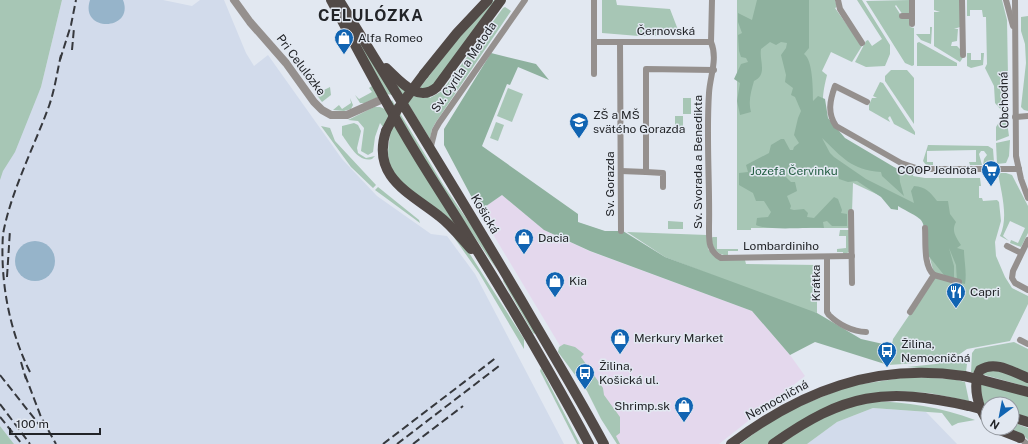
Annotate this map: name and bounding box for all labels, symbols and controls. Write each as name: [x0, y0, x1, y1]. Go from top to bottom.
district label: CELULÓZKA: [318, 5, 424, 25]
street label: Sv. Cyrila a Metoda: [428, 19, 500, 115]
street label: Černovská: [637, 24, 695, 38]
shop icon: Alfa Romeo: [333, 27, 355, 55]
place label: Alfa Romeo: [358, 31, 423, 45]
street label: Pri Celulózke: [274, 32, 329, 98]
street label: Obchodná: [997, 71, 1011, 129]
street label: Sv. Svorada a Benedikta: [691, 95, 705, 229]
place label: ZŠ a MŠ svätého Gorazda: [593, 108, 685, 136]
school or university icon: ZŠ a MŠ svätého Gorazda: [568, 111, 590, 139]
street label: Sv. Gorazda: [603, 151, 617, 217]
supermarket icon: COOP Jednota: [980, 159, 1002, 187]
place label: COOP Jednota: [897, 163, 977, 177]
park label: Jozefa Červinku: [750, 164, 838, 178]
street label: Košická: [468, 192, 502, 236]
shop icon: Dacia: [513, 227, 535, 255]
place label: Dacia: [538, 231, 569, 245]
street label: Lombardiniho: [743, 239, 819, 253]
street label: Krátka: [809, 265, 823, 301]
shop icon: Kia: [544, 270, 566, 298]
place label: Kia: [569, 274, 587, 288]
restaurant icon: Capri: [945, 281, 967, 309]
place label: Capri: [970, 285, 1000, 299]
shop icon: Merkury Market: [609, 327, 631, 355]
place label: Merkury Market: [634, 331, 724, 345]
place label: Žilina, Nemocničná: [901, 337, 970, 365]
bus stop icon: Žilina, Nemocničná: [876, 340, 898, 368]
place label: Žilina, Košická ul.: [599, 359, 659, 387]
bus stop icon: Žilina, Košická ul.: [574, 362, 596, 390]
street label: Nemocničná: [743, 377, 811, 423]
shop icon: Shrimp.sk: [673, 395, 695, 423]
north arrow: [980, 396, 1020, 436]
place label: Shrimp.sk: [614, 399, 670, 413]
scale bar: [10, 410, 100, 436]
text: 100 m: [16, 417, 49, 431]
text: N: [988, 417, 1002, 432]

